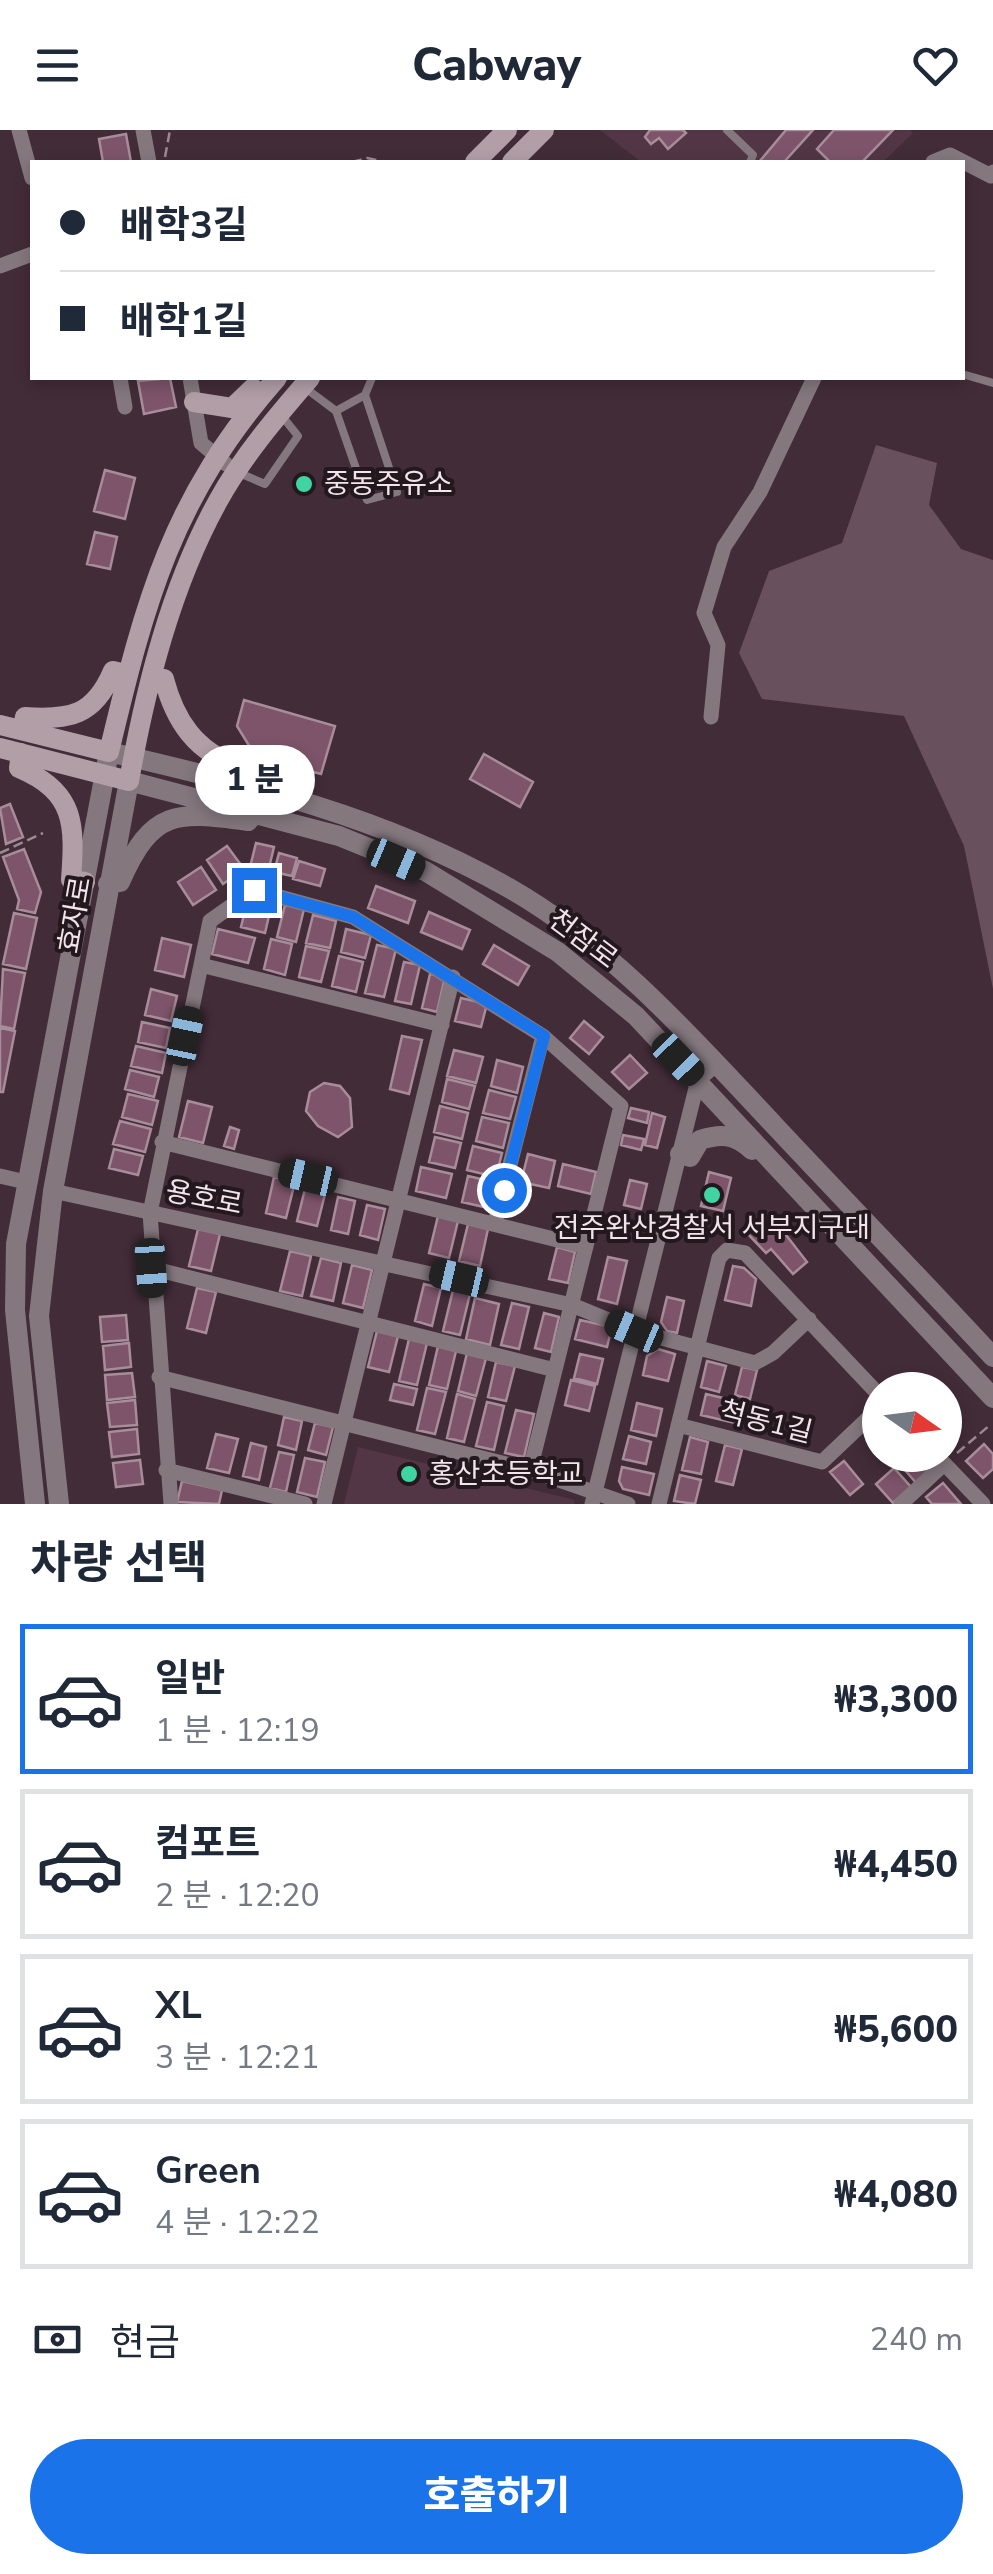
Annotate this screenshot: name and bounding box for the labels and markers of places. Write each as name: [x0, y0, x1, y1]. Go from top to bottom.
place label: 중동주유소: [324, 465, 453, 503]
marker: 중동주유소: [293, 473, 315, 495]
marker: 전주완산경찰서 서부지구대: [701, 1184, 723, 1206]
place label: 전주완산경찰서 서부지구대: [554, 1209, 870, 1247]
place label: 홍산초등학교: [429, 1455, 584, 1493]
marker: 홍산초등학교: [398, 1463, 420, 1485]

